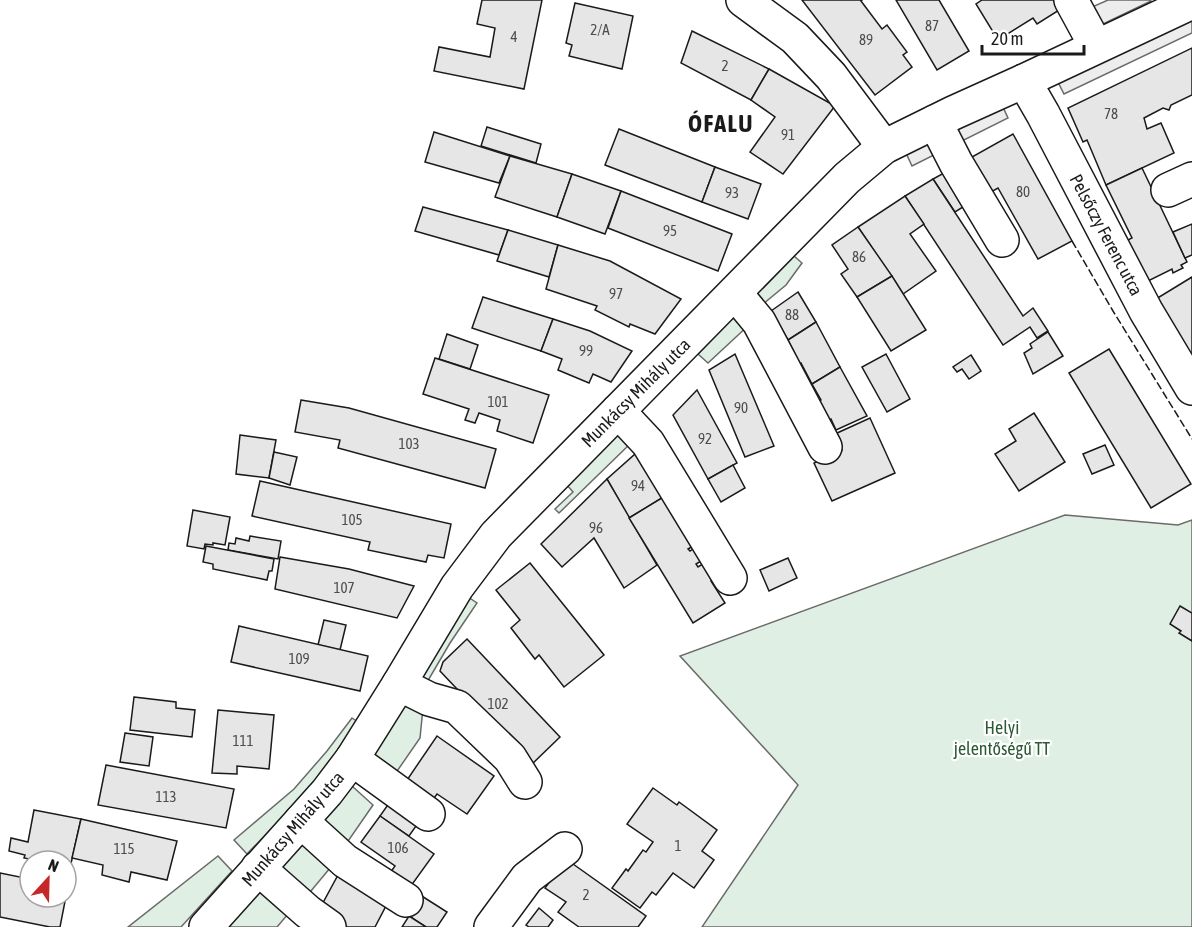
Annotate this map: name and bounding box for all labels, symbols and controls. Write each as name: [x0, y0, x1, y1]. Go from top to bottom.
house number: 87: [925, 17, 939, 34]
scale bar: [982, 18, 1084, 56]
house number: 2/A: [590, 21, 610, 38]
house number: 4: [510, 28, 518, 45]
text: 20 m: [991, 28, 1023, 49]
house number: 89: [859, 31, 873, 48]
house number: 2: [721, 57, 729, 74]
house number: 78: [1104, 105, 1118, 122]
district label: ÓFALU: [688, 110, 754, 137]
house number: 91: [781, 126, 795, 143]
street label: Pelsőczy Ferenc utca: [1066, 170, 1147, 299]
house number: 80: [1016, 183, 1030, 200]
house number: 93: [725, 184, 739, 201]
house number: 95: [663, 222, 677, 239]
house number: 86: [852, 248, 866, 265]
house number: 97: [609, 285, 623, 302]
house number: 88: [785, 306, 799, 323]
street label: Munkácsy Mihály utca: [577, 334, 694, 451]
house number: 99: [579, 342, 593, 359]
house number: 101: [487, 393, 509, 410]
house number: 90: [734, 399, 748, 416]
house number: 92: [698, 430, 712, 447]
house number: 103: [398, 435, 420, 452]
house number: 94: [631, 477, 645, 494]
house number: 105: [341, 511, 363, 528]
house number: 96: [589, 519, 603, 536]
house number: 107: [333, 579, 355, 596]
house number: 109: [288, 650, 310, 667]
house number: 102: [487, 695, 509, 712]
park label: Helyi jelentőségű TT: [953, 717, 1050, 759]
house number: 111: [232, 732, 254, 749]
street label: Munkácsy Mihály utca: [237, 767, 348, 890]
house number: 113: [155, 788, 177, 805]
house number: 1: [674, 837, 682, 854]
house number: 106: [387, 839, 409, 856]
house number: 115: [113, 840, 135, 857]
north arrow: [18, 849, 78, 909]
text: N: [46, 855, 61, 875]
house number: 2: [582, 886, 590, 903]

